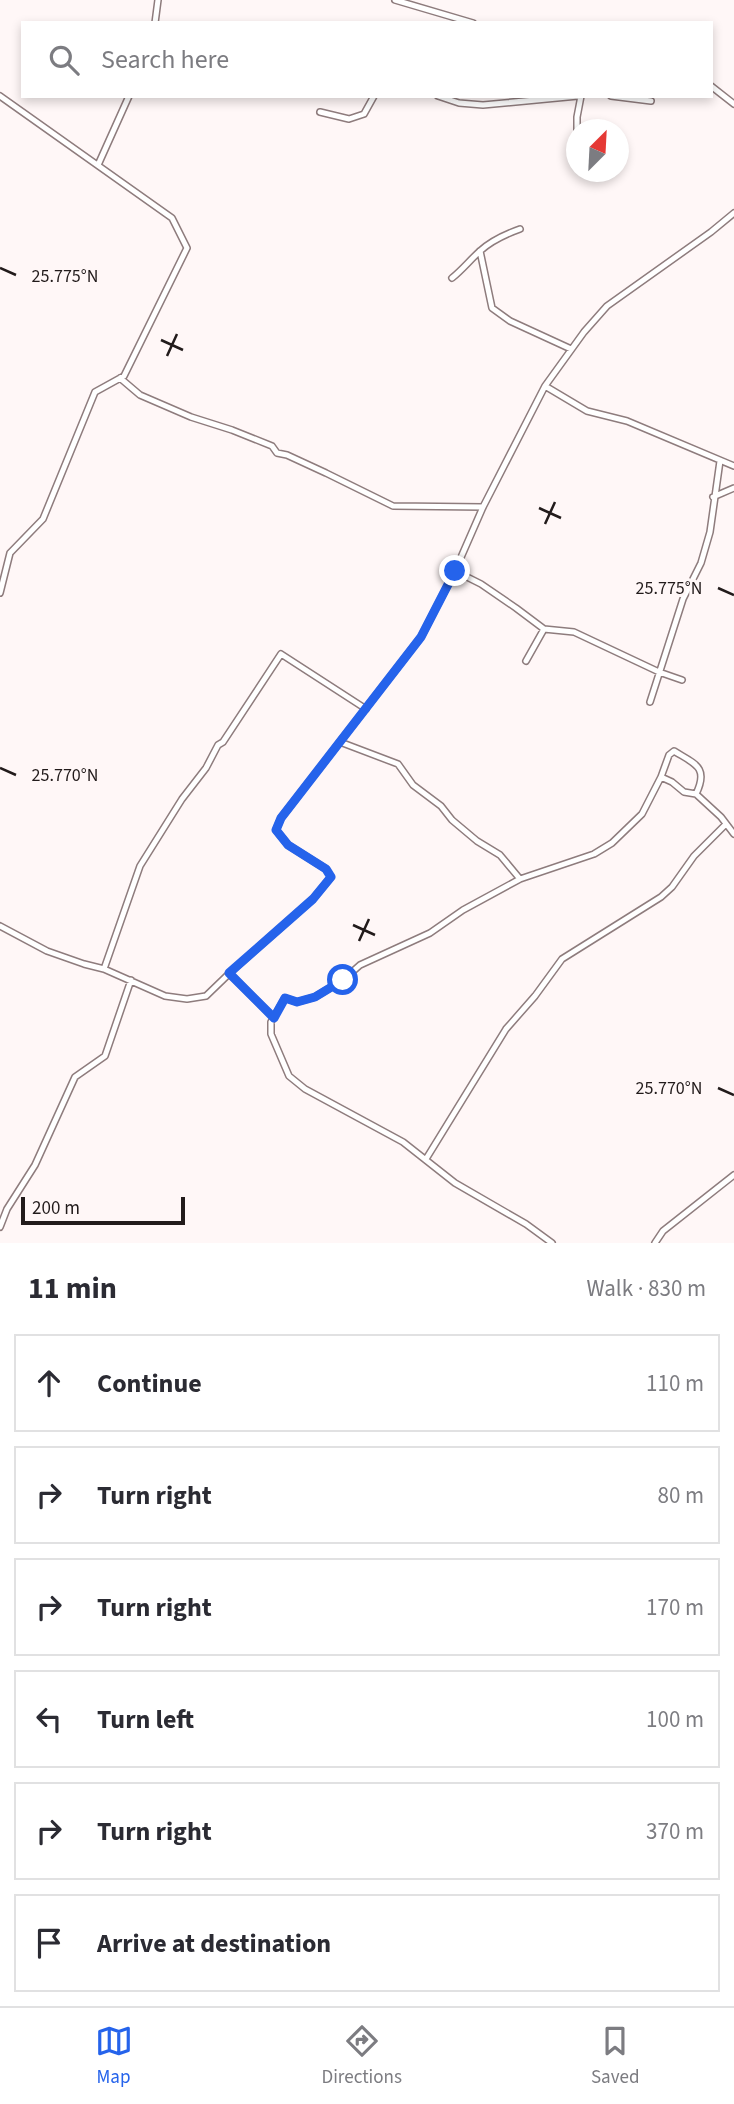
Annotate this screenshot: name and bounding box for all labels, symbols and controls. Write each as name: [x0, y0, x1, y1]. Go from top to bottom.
search box: [21, 21, 713, 98]
icon: search: [45, 41, 83, 79]
text: Search here: [101, 41, 229, 78]
north arrow: [566, 119, 629, 182]
text: 25.775°N: [32, 264, 98, 289]
route end: [439, 555, 470, 586]
text: 25.775°N: [636, 576, 702, 601]
text: 25.770°N: [32, 763, 98, 788]
route start: [327, 964, 358, 995]
text: 25.770°N: [636, 1076, 702, 1101]
scale bar: [21, 1194, 186, 1226]
text: 200 m: [32, 1195, 80, 1222]
text: 11 min: [28, 1267, 117, 1310]
text: Walk · 830 m: [587, 1272, 706, 1305]
icon: ahead: [30, 1364, 68, 1402]
text: Continue: [97, 1365, 202, 1402]
text: 110 m: [646, 1367, 704, 1400]
icon: right: [30, 1476, 68, 1514]
text: Turn right: [97, 1477, 212, 1514]
text: 80 m: [657, 1479, 704, 1512]
icon: right: [30, 1588, 68, 1626]
text: Turn right: [97, 1589, 212, 1626]
text: 170 m: [646, 1591, 704, 1624]
icon: left: [30, 1700, 68, 1738]
text: Turn left: [97, 1701, 194, 1738]
text: 100 m: [646, 1703, 704, 1736]
icon: right: [30, 1812, 68, 1850]
text: Turn right: [97, 1813, 212, 1850]
text: 370 m: [646, 1815, 704, 1848]
icon: arrive: [30, 1924, 68, 1962]
text: Arrive at destination: [97, 1925, 331, 1962]
tab: Map: [95, 2022, 133, 2091]
tab: Directions: [322, 2022, 402, 2091]
tab: Saved: [591, 2022, 639, 2091]

